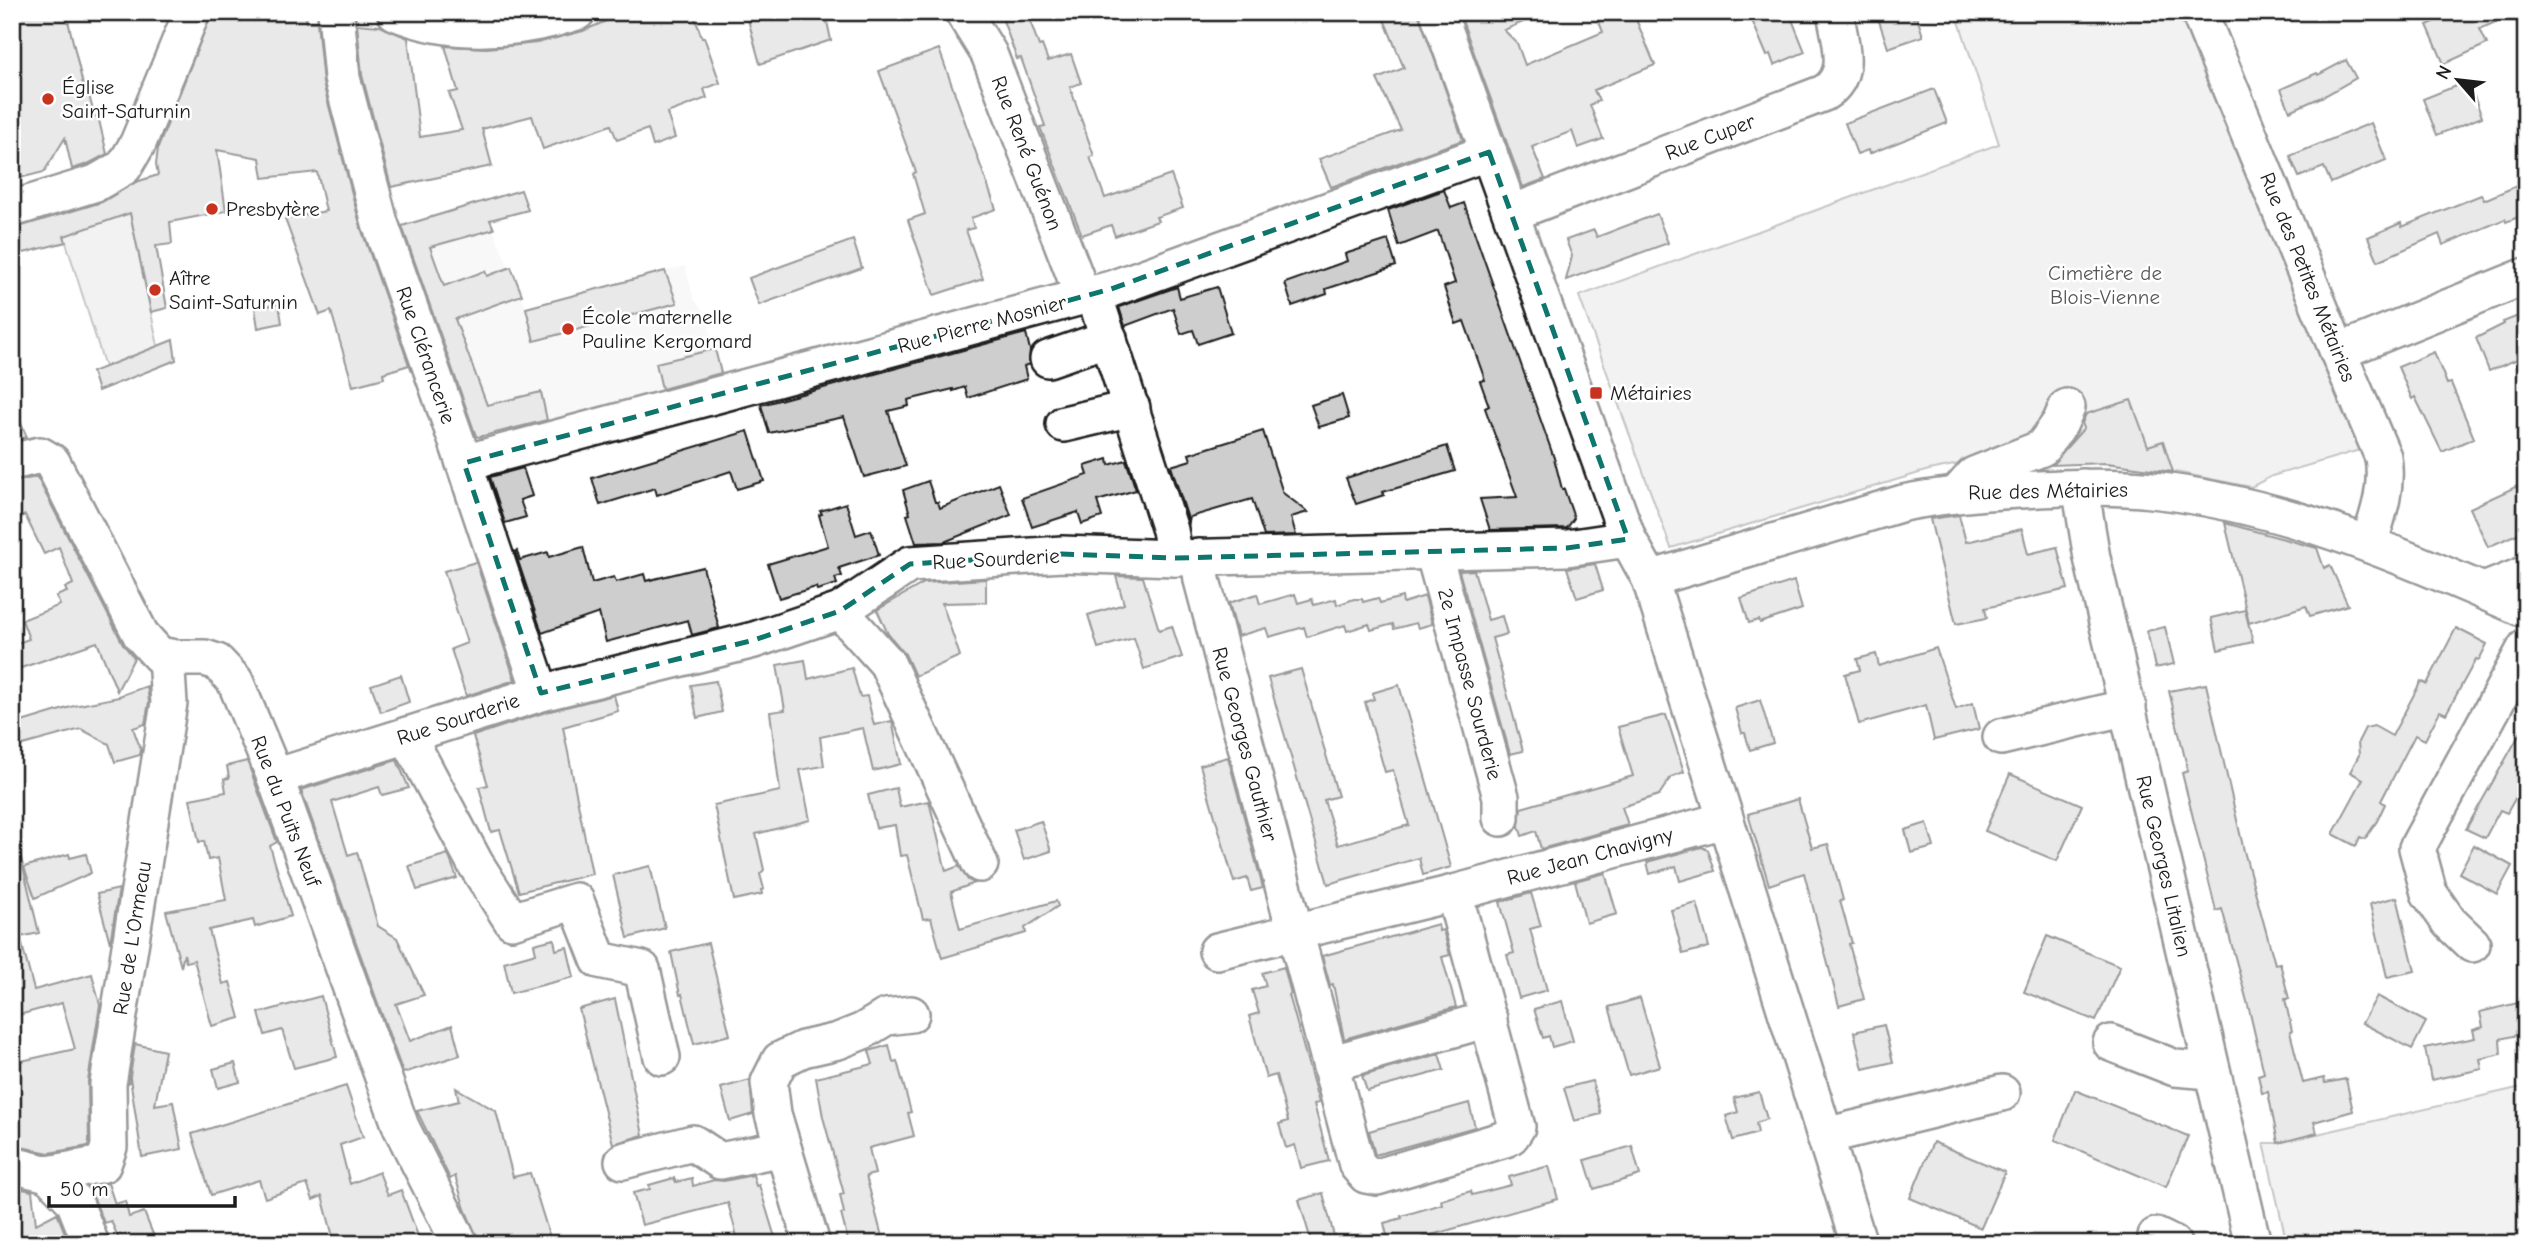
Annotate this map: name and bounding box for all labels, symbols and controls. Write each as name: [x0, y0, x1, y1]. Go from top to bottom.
north arrow: [2422, 46, 2492, 116]
text: N: [2431, 62, 2456, 83]
street label: Rue René Guénon: [987, 72, 1067, 234]
place label: Église Saint-Saturnin: [62, 75, 191, 123]
marker: Église Saint-Saturnin: [40, 91, 56, 107]
street label: Rue Cuper: [1662, 109, 1759, 165]
street label: Rue des Petites Métairies: [2255, 169, 2361, 385]
place label: Presbytère: [226, 197, 320, 221]
marker: Presbytère: [204, 201, 220, 217]
park label: Cimetière de Blois-Vienne: [2048, 261, 2162, 309]
place label: Aître Saint-Saturnin: [169, 266, 298, 314]
marker: Aître Saint-Saturnin: [147, 282, 163, 298]
street label: Rue Clérancerie: [391, 283, 461, 427]
street label: Rue Pierre Mosnier: [895, 290, 1070, 358]
place label: École maternelle Pauline Kergomard: [582, 305, 752, 353]
marker: École maternelle Pauline Kergomard: [560, 321, 576, 337]
place label: Métairies: [1610, 381, 1691, 405]
marker: Métairies: [1588, 385, 1604, 401]
street label: Rue des Métairies: [1968, 478, 2128, 504]
street label: Rue Sourderie: [932, 544, 1060, 574]
street label: 2e Impasse Sourderie: [1433, 586, 1507, 782]
street label: Rue Georges Gauthier: [1208, 644, 1283, 844]
street label: Rue Sourderie: [394, 688, 522, 750]
street label: Rue du Puits Neuf: [246, 732, 326, 891]
street label: Rue Georges Litalien: [2131, 773, 2197, 959]
street label: Rue Jean Chavigny: [1504, 822, 1676, 890]
street label: Rue de L'Ormeau: [108, 859, 156, 1017]
scale bar: [49, 1165, 234, 1209]
text: 50 m: [60, 1177, 109, 1201]

